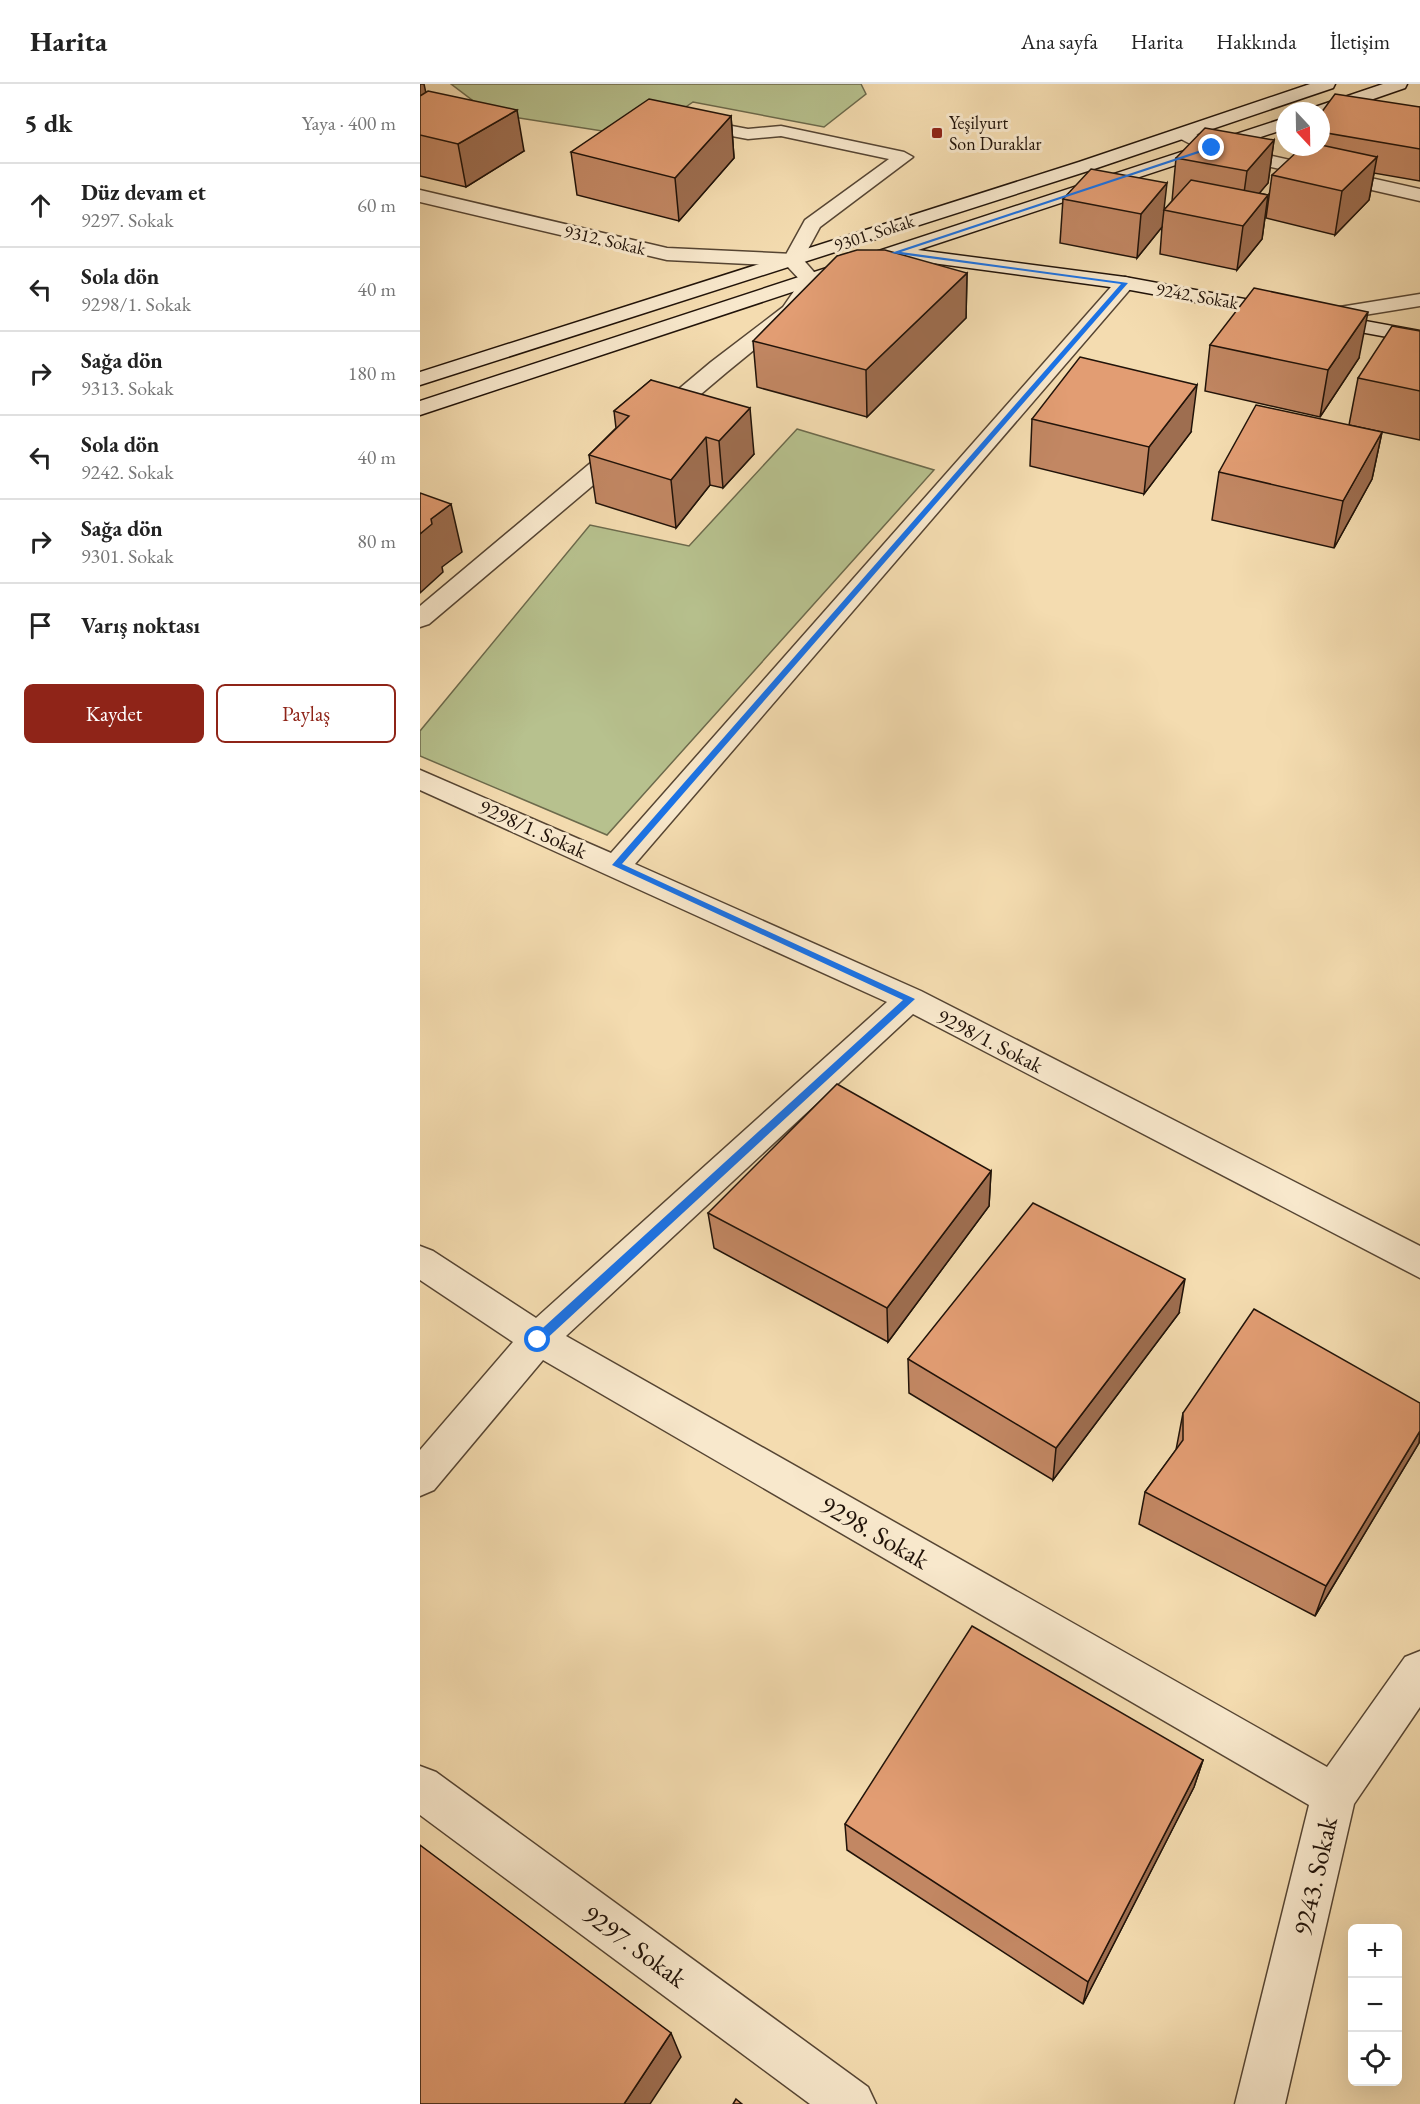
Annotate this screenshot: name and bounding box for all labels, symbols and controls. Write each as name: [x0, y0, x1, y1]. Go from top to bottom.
text: Harita: [30, 23, 107, 59]
text: Ana sayfa: [1021, 28, 1098, 55]
text: Harita: [1131, 28, 1183, 55]
text: Hakkında: [1216, 28, 1297, 55]
text: İletişim: [1330, 28, 1390, 55]
north arrow: [1276, 102, 1330, 156]
text: 5 dk: [24, 106, 73, 140]
text: Yaya · 400 m: [302, 110, 396, 136]
place label: Yeşilyurt Son Duraklar: [949, 111, 1042, 155]
marker: Yeşilyurt Son Duraklar: [930, 126, 944, 140]
route end: [1198, 134, 1224, 160]
text: Düz devam et: [81, 178, 206, 207]
icon: ahead: [24, 189, 57, 222]
text: 60 m: [357, 192, 396, 218]
text: 9297. Sokak: [81, 207, 174, 233]
street label: 9301. Sokak: [831, 209, 918, 256]
street label: 9312. Sokak: [562, 219, 649, 260]
text: Sola dön: [81, 262, 159, 291]
icon: left: [24, 273, 57, 306]
text: 40 m: [357, 276, 396, 302]
street label: 9242. Sokak: [1154, 277, 1241, 314]
text: 9298/1. Sokak: [81, 291, 191, 317]
text: Sağa dön: [81, 346, 163, 375]
icon: right: [24, 357, 57, 390]
text: 180 m: [348, 360, 396, 386]
text: 9313. Sokak: [81, 375, 174, 401]
text: Sola dön: [81, 430, 159, 459]
icon: left: [24, 441, 57, 474]
text: 40 m: [357, 444, 396, 470]
text: 9242. Sokak: [81, 459, 174, 485]
text: Sağa dön: [81, 514, 163, 543]
icon: right: [24, 525, 57, 558]
text: 80 m: [357, 528, 396, 554]
text: 9301. Sokak: [81, 543, 174, 569]
icon: arrive: [24, 609, 57, 642]
text: Varış noktası: [81, 611, 200, 640]
button: Kaydet: [24, 684, 204, 743]
button: Paylaş: [216, 684, 396, 743]
street label: 9298/1. Sokak: [475, 793, 593, 865]
street label: 9298/1. Sokak: [933, 1002, 1049, 1079]
route start: [524, 1326, 550, 1352]
street label: 9298. Sokak: [814, 1487, 936, 1577]
street label: 9243. Sokak: [1285, 1813, 1345, 1938]
street label: 9297. Sokak: [576, 1897, 694, 1996]
map controls: [1348, 1924, 1402, 2086]
button: +: [1348, 1924, 1402, 1978]
button: −: [1348, 1978, 1402, 2032]
button: locate: [1348, 2032, 1402, 2086]

